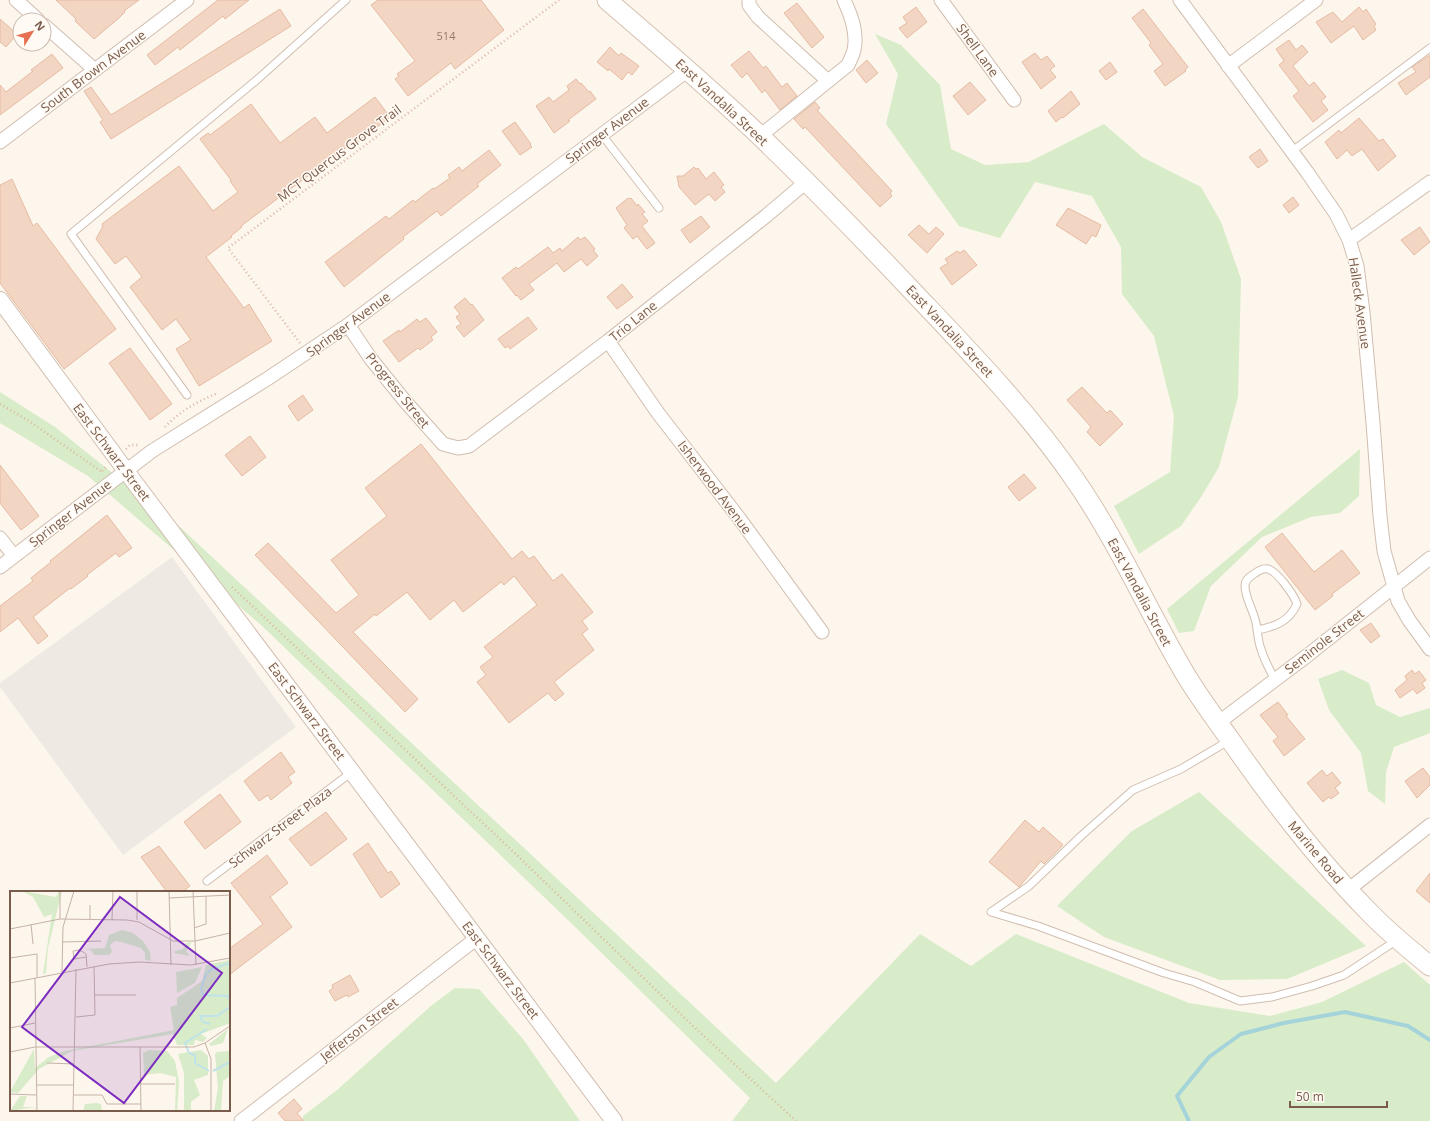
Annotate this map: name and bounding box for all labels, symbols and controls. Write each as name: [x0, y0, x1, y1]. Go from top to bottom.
north arrow: [12, 12, 52, 52]
text: N: [32, 18, 49, 34]
street label: Shell Lane: [953, 20, 1003, 80]
street label: South Brown Avenue: [37, 26, 149, 116]
house number: 514: [437, 28, 456, 43]
street label: East Vandalia Street: [672, 54, 772, 150]
street label: Springer Avenue: [562, 93, 652, 167]
street label: MCT Quercus Grove Trail: [273, 100, 405, 206]
street label: Halleck Avenue: [1345, 256, 1375, 350]
street label: East Vandalia Street: [902, 281, 998, 381]
street label: Springer Avenue: [302, 287, 394, 361]
street label: Trio Lane: [605, 296, 661, 346]
street label: Progress Street: [362, 348, 434, 432]
street label: East Schwarz Street: [69, 399, 155, 505]
street label: Isherwood Avenue: [674, 437, 756, 537]
street label: Springer Avenue: [25, 475, 115, 551]
street label: East Vandalia Street: [1104, 535, 1176, 650]
street label: Seminole Street: [1281, 604, 1368, 678]
street label: East Schwarz Street: [264, 658, 350, 764]
street label: Schwarz Street Plaza: [225, 782, 335, 872]
street label: Marine Road: [1284, 817, 1348, 887]
inset map: [10, 891, 230, 1111]
street label: East Schwarz Street: [458, 917, 544, 1023]
street label: Jefferson Street: [315, 993, 402, 1066]
scale bar: [1290, 1083, 1387, 1109]
text: 50 m: [1296, 1088, 1324, 1105]

